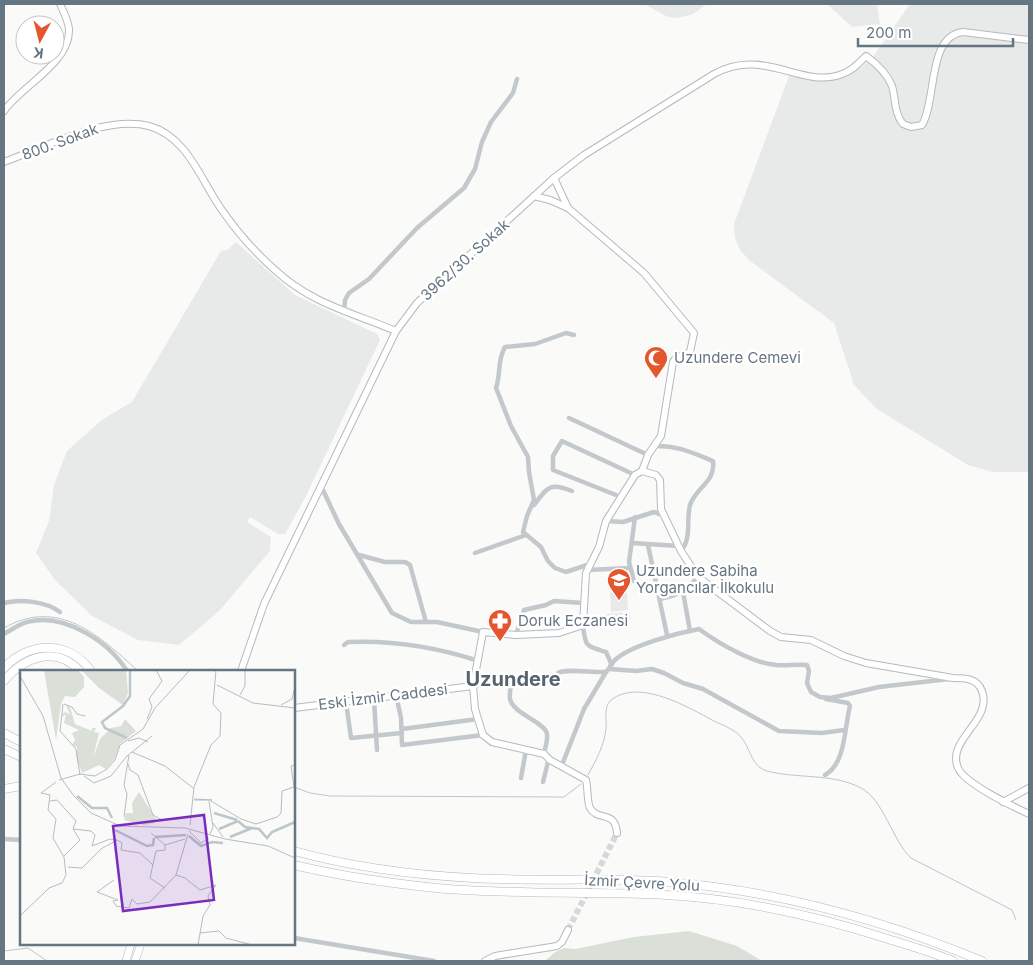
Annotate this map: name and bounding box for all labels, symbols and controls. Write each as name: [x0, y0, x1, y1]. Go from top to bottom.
north arrow: [15, 15, 65, 65]
scale bar: [858, 15, 1013, 47]
text: 200 m: [866, 23, 911, 42]
text: K: [32, 44, 44, 62]
street label: 800. Sokak: [19, 119, 101, 164]
street label: 3962/30. Sokak: [416, 214, 514, 304]
mosque icon: Uzundere Cemevi: [643, 345, 669, 379]
place label: Uzundere Cemevi: [674, 348, 801, 367]
place label: Uzundere Sabiha Yorgancılar İlkokulu: [636, 561, 774, 597]
school or university icon: Uzundere Sabiha Yorgancılar İlkokulu: [606, 567, 632, 601]
pharmacy icon: Doruk Eczanesi: [487, 608, 513, 642]
place label: Doruk Eczanesi: [518, 611, 628, 630]
district label: Uzundere: [465, 667, 561, 691]
inset map: [20, 670, 295, 945]
street label: Eski İzmir Caddesi: [317, 679, 449, 714]
street label: İzmir Çevre Yolu: [584, 870, 700, 895]

